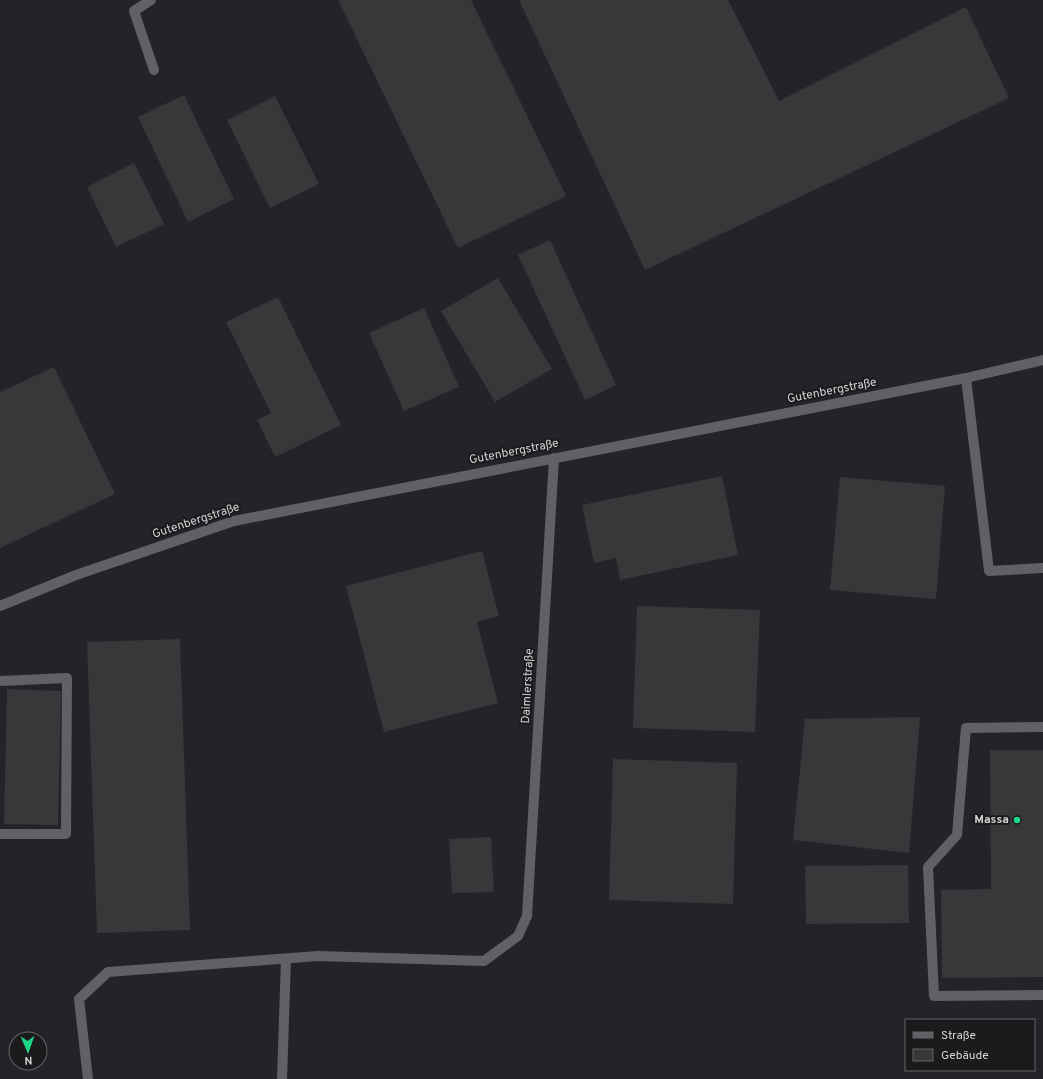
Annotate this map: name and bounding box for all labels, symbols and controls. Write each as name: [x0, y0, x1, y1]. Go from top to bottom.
street label: Gutenbergstraße: [786, 374, 878, 408]
street label: Gutenbergstraße: [468, 435, 560, 469]
street label: Gutenbergstraße: [150, 499, 242, 543]
street label: Daimlerstraße: [518, 648, 538, 724]
place label: Massa: [974, 812, 1009, 828]
marker: Massa: [1012, 815, 1022, 825]
legend: [905, 1019, 1035, 1071]
text: Straße: [941, 1028, 976, 1044]
north arrow: [8, 1031, 48, 1071]
text: Gebäude: [941, 1048, 989, 1064]
text: N: [24, 1053, 33, 1067]

